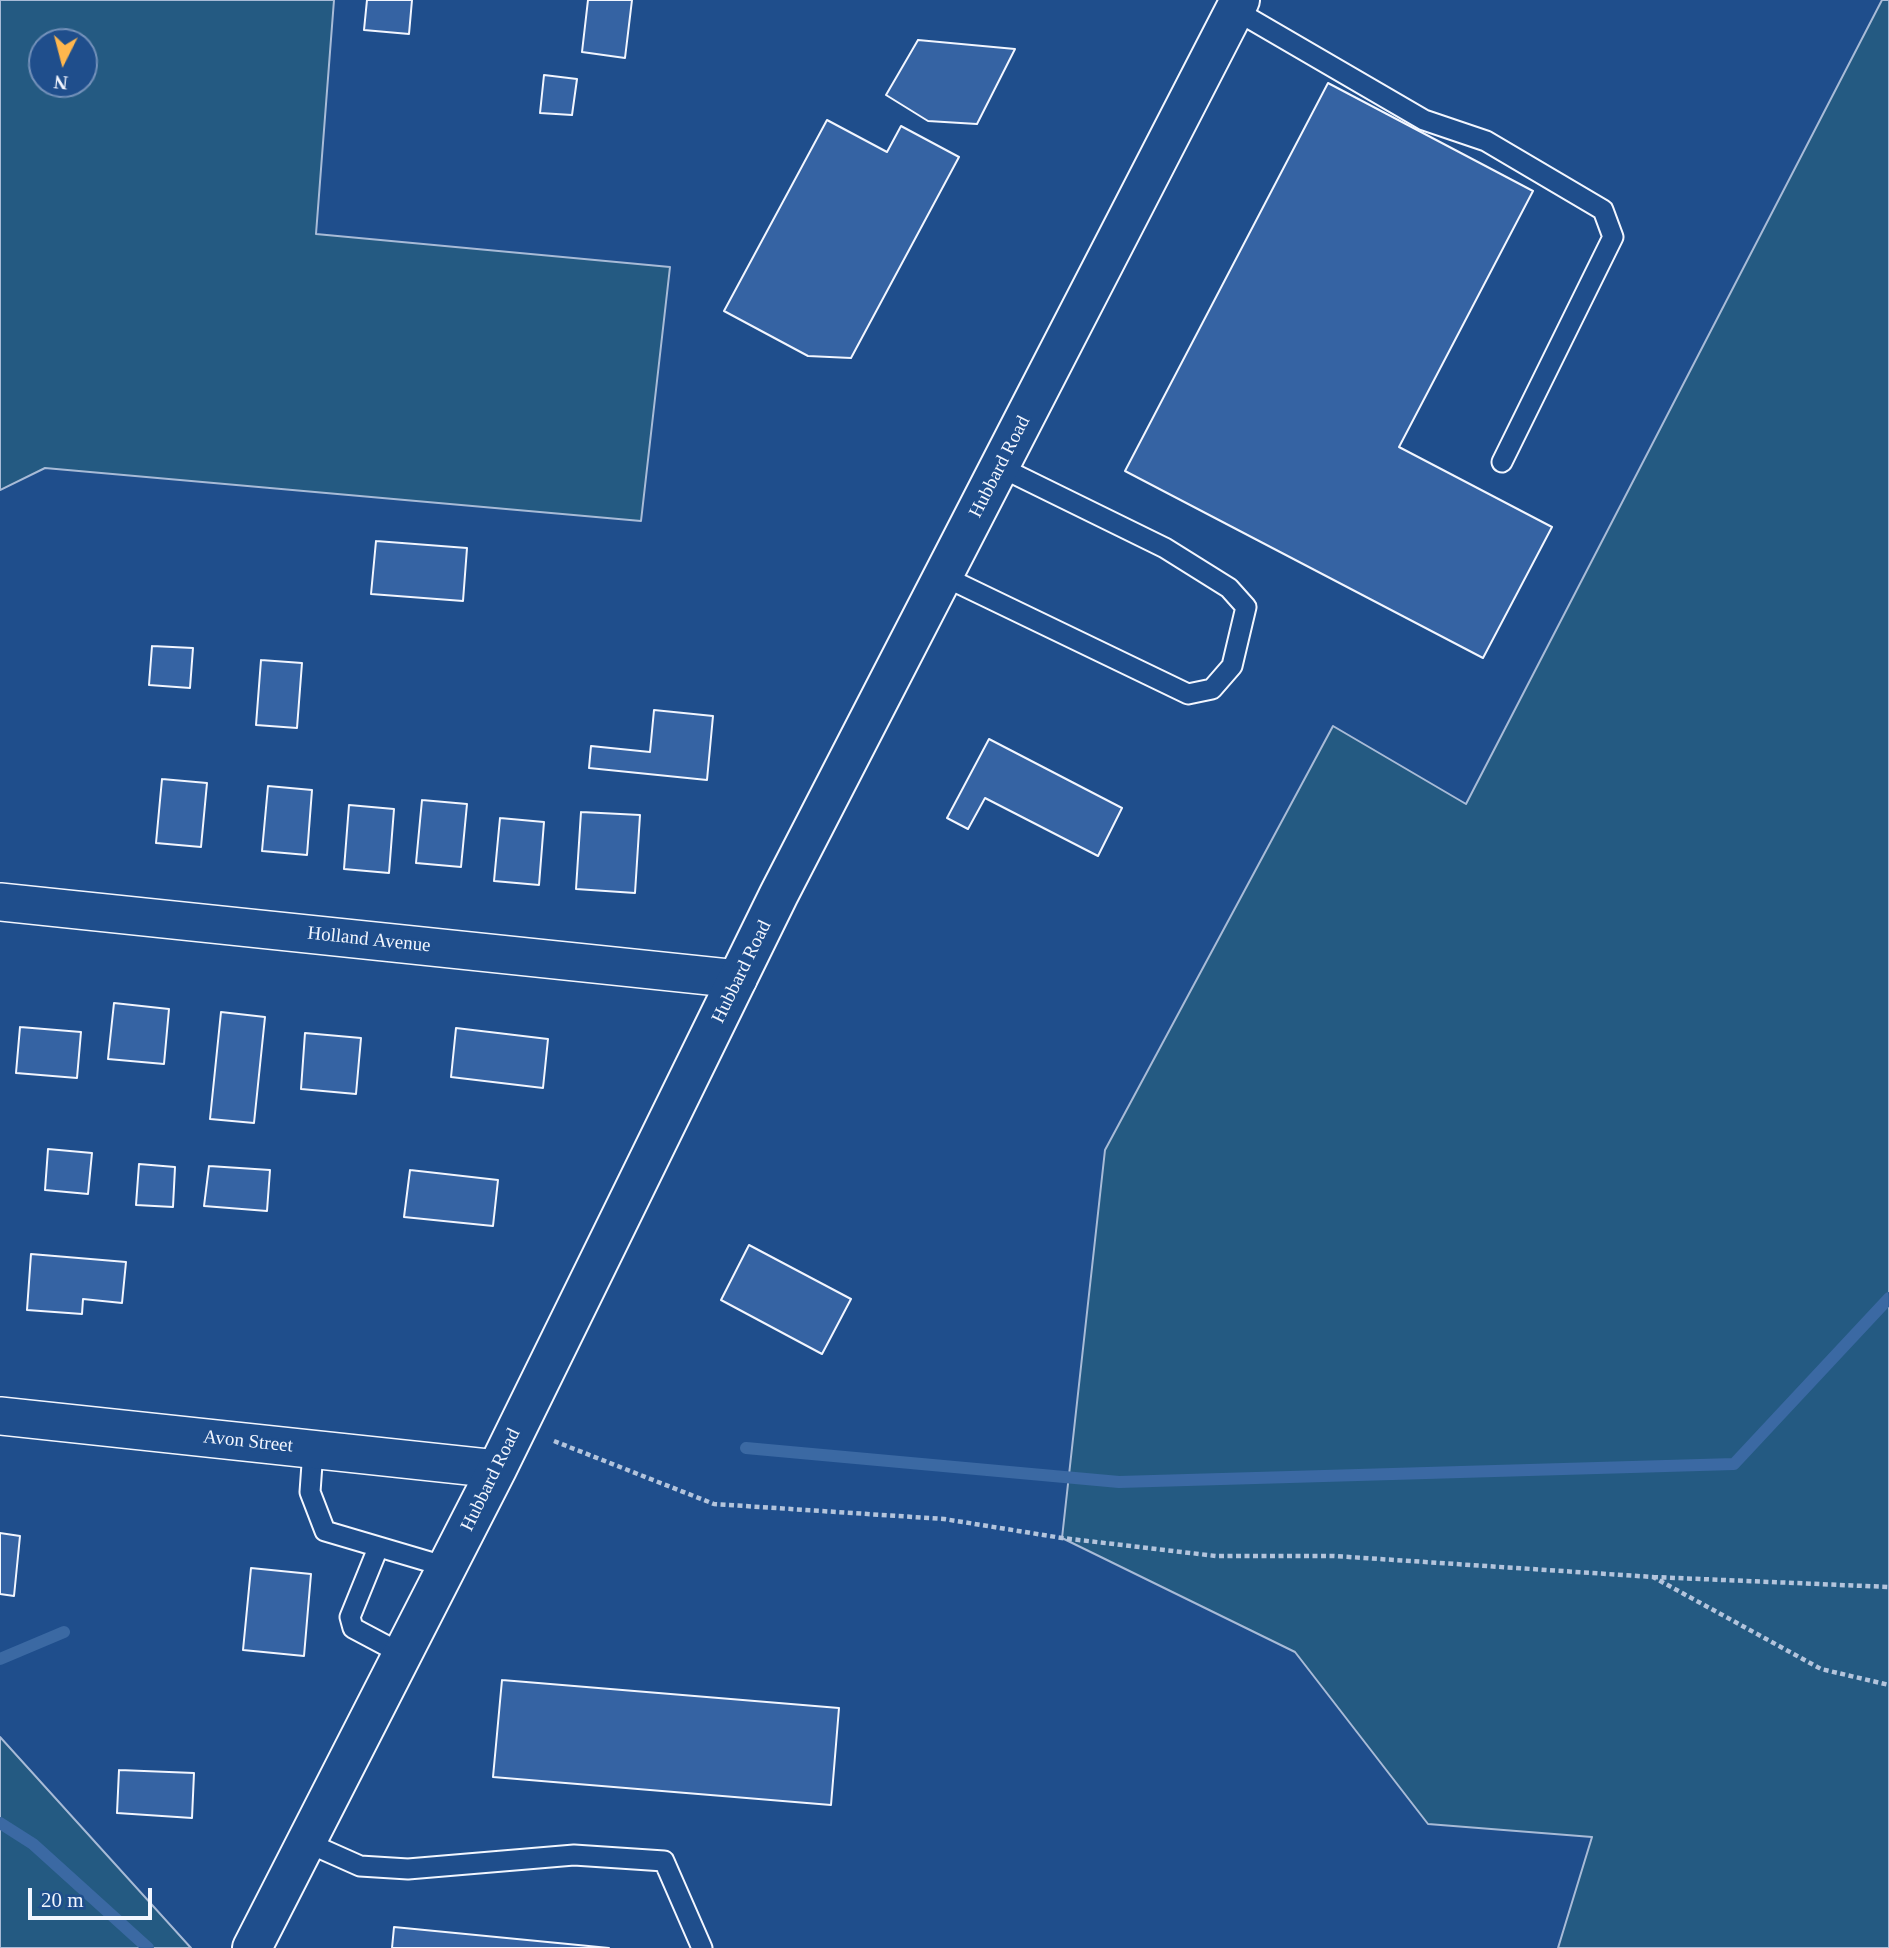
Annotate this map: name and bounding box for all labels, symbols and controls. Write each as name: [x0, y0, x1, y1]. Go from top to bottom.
north arrow: [28, 28, 98, 98]
text: N: [53, 71, 69, 94]
street label: Hubbard Road: [965, 412, 1035, 522]
street label: Hubbard Road: [707, 917, 777, 1027]
street label: Holland Avenue: [306, 922, 432, 958]
street label: Hubbard Road: [456, 1425, 526, 1535]
street label: Avon Street: [202, 1426, 294, 1458]
scale bar: [32, 1874, 156, 1918]
text: 20 m: [41, 1888, 84, 1912]

